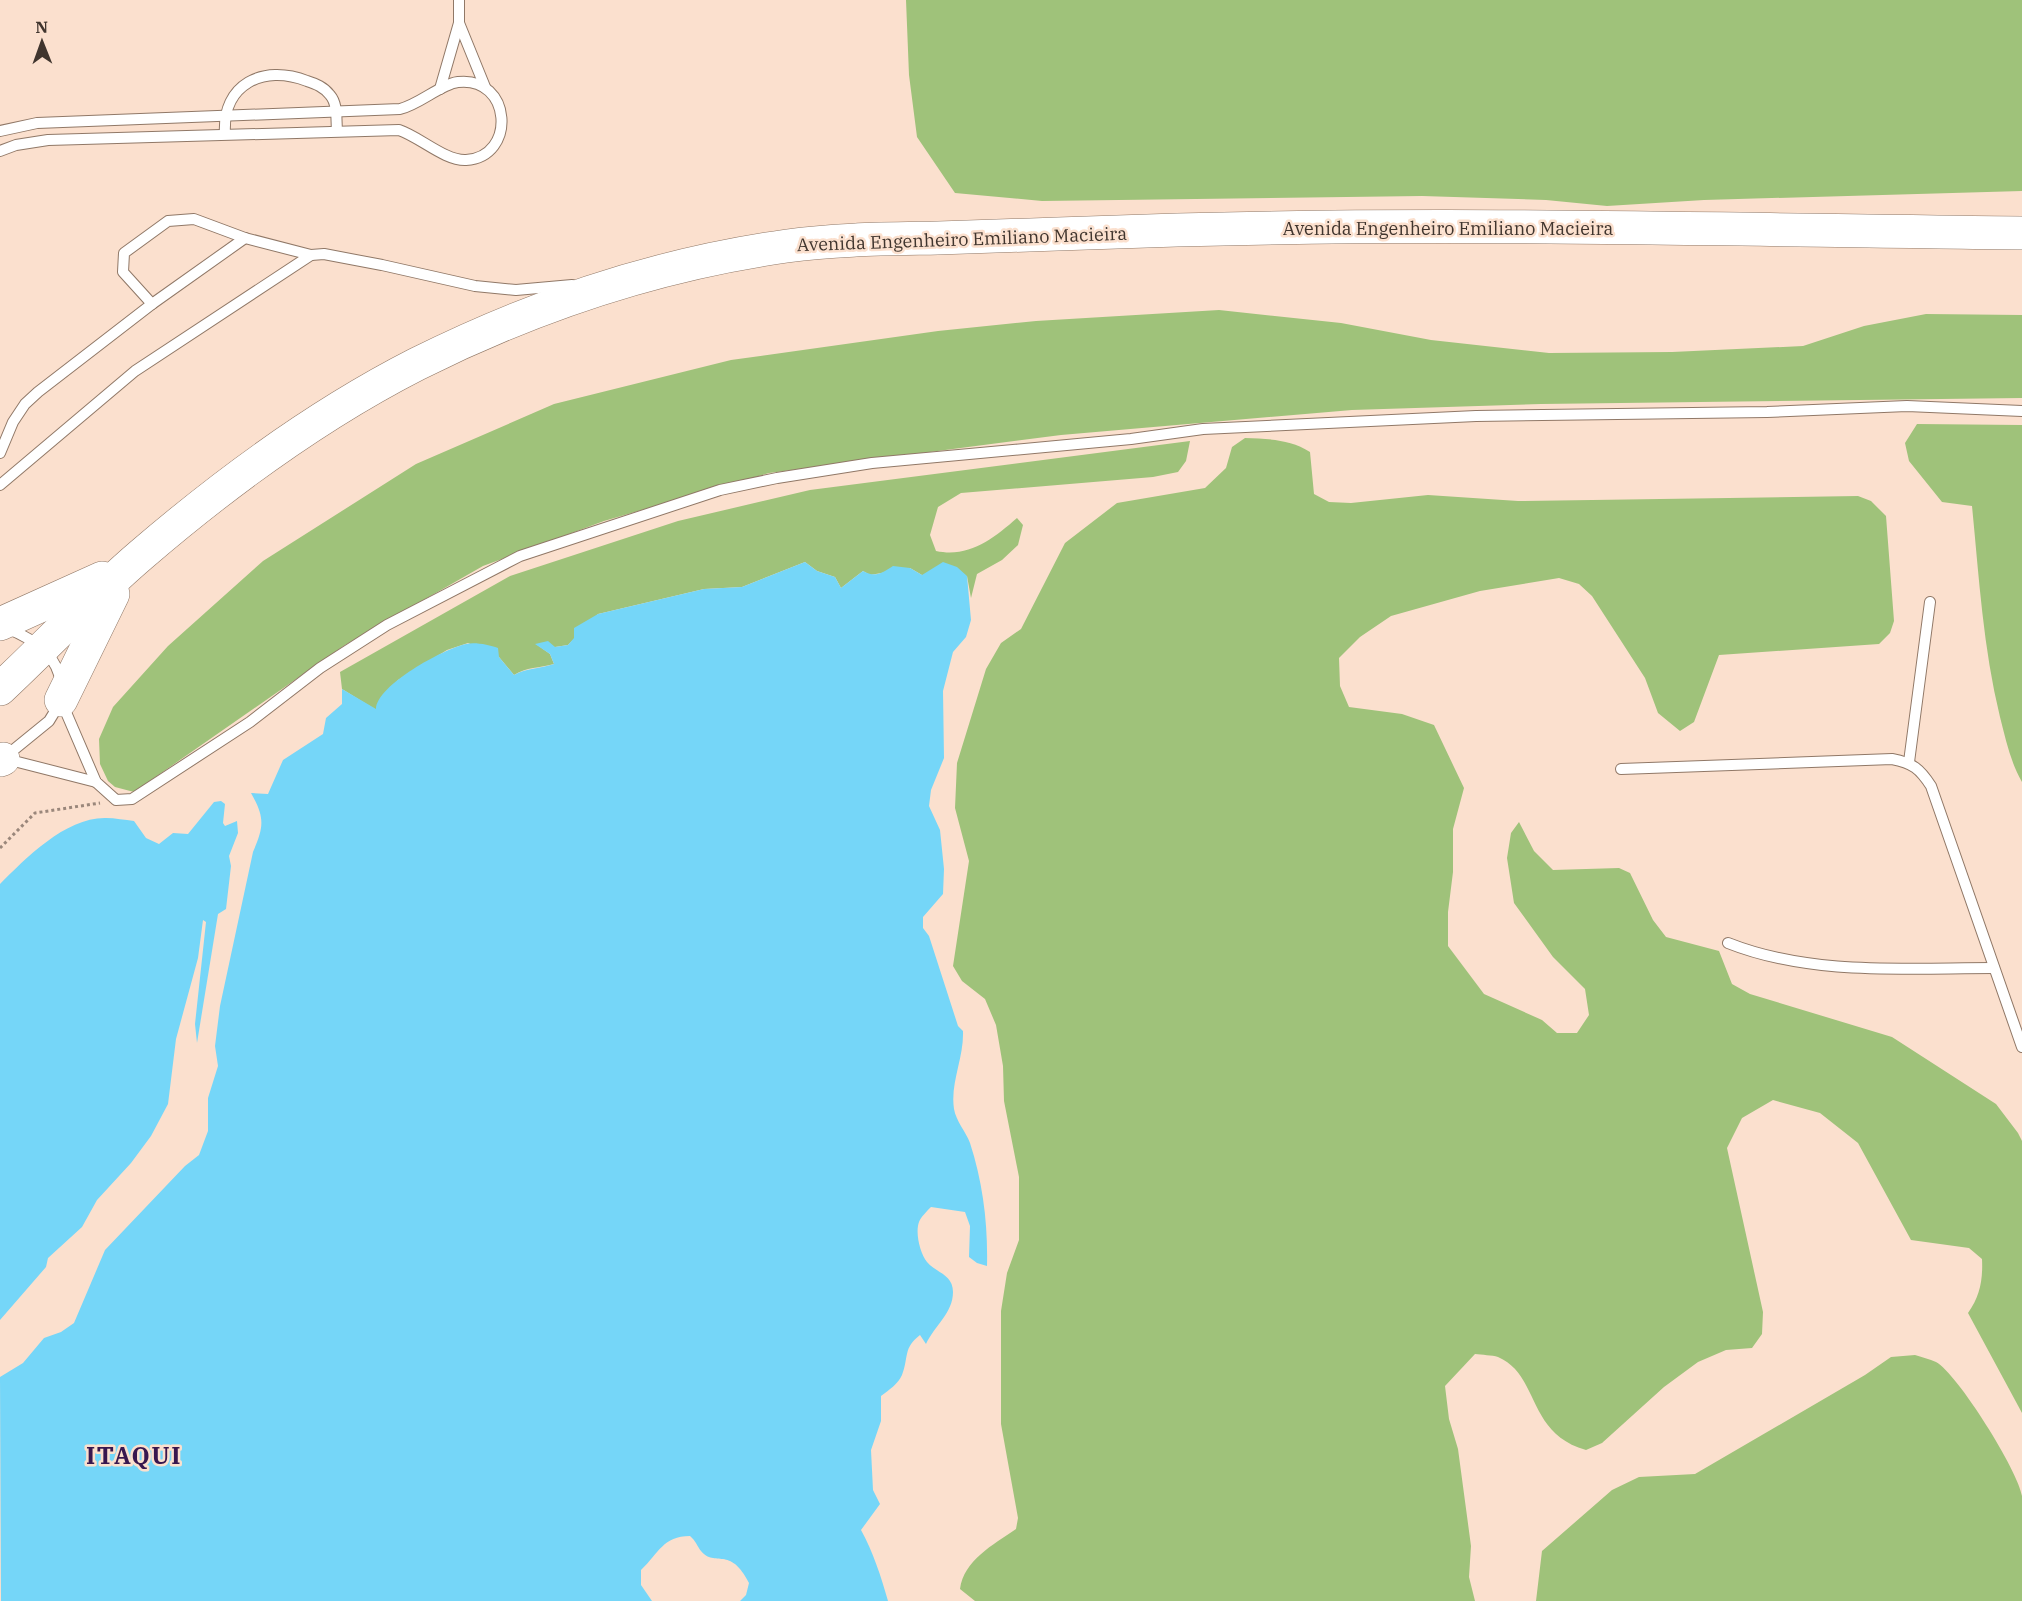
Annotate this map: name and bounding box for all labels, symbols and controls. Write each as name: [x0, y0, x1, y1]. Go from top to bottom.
north arrow: [12, 12, 72, 72]
text: N: [35, 17, 48, 37]
street label: Avenida Engenheiro Emiliano Macieira: [1283, 217, 1613, 240]
street label: Avenida Engenheiro Emiliano Macieira: [796, 222, 1128, 256]
district label: ITAQUI: [86, 1439, 182, 1471]

